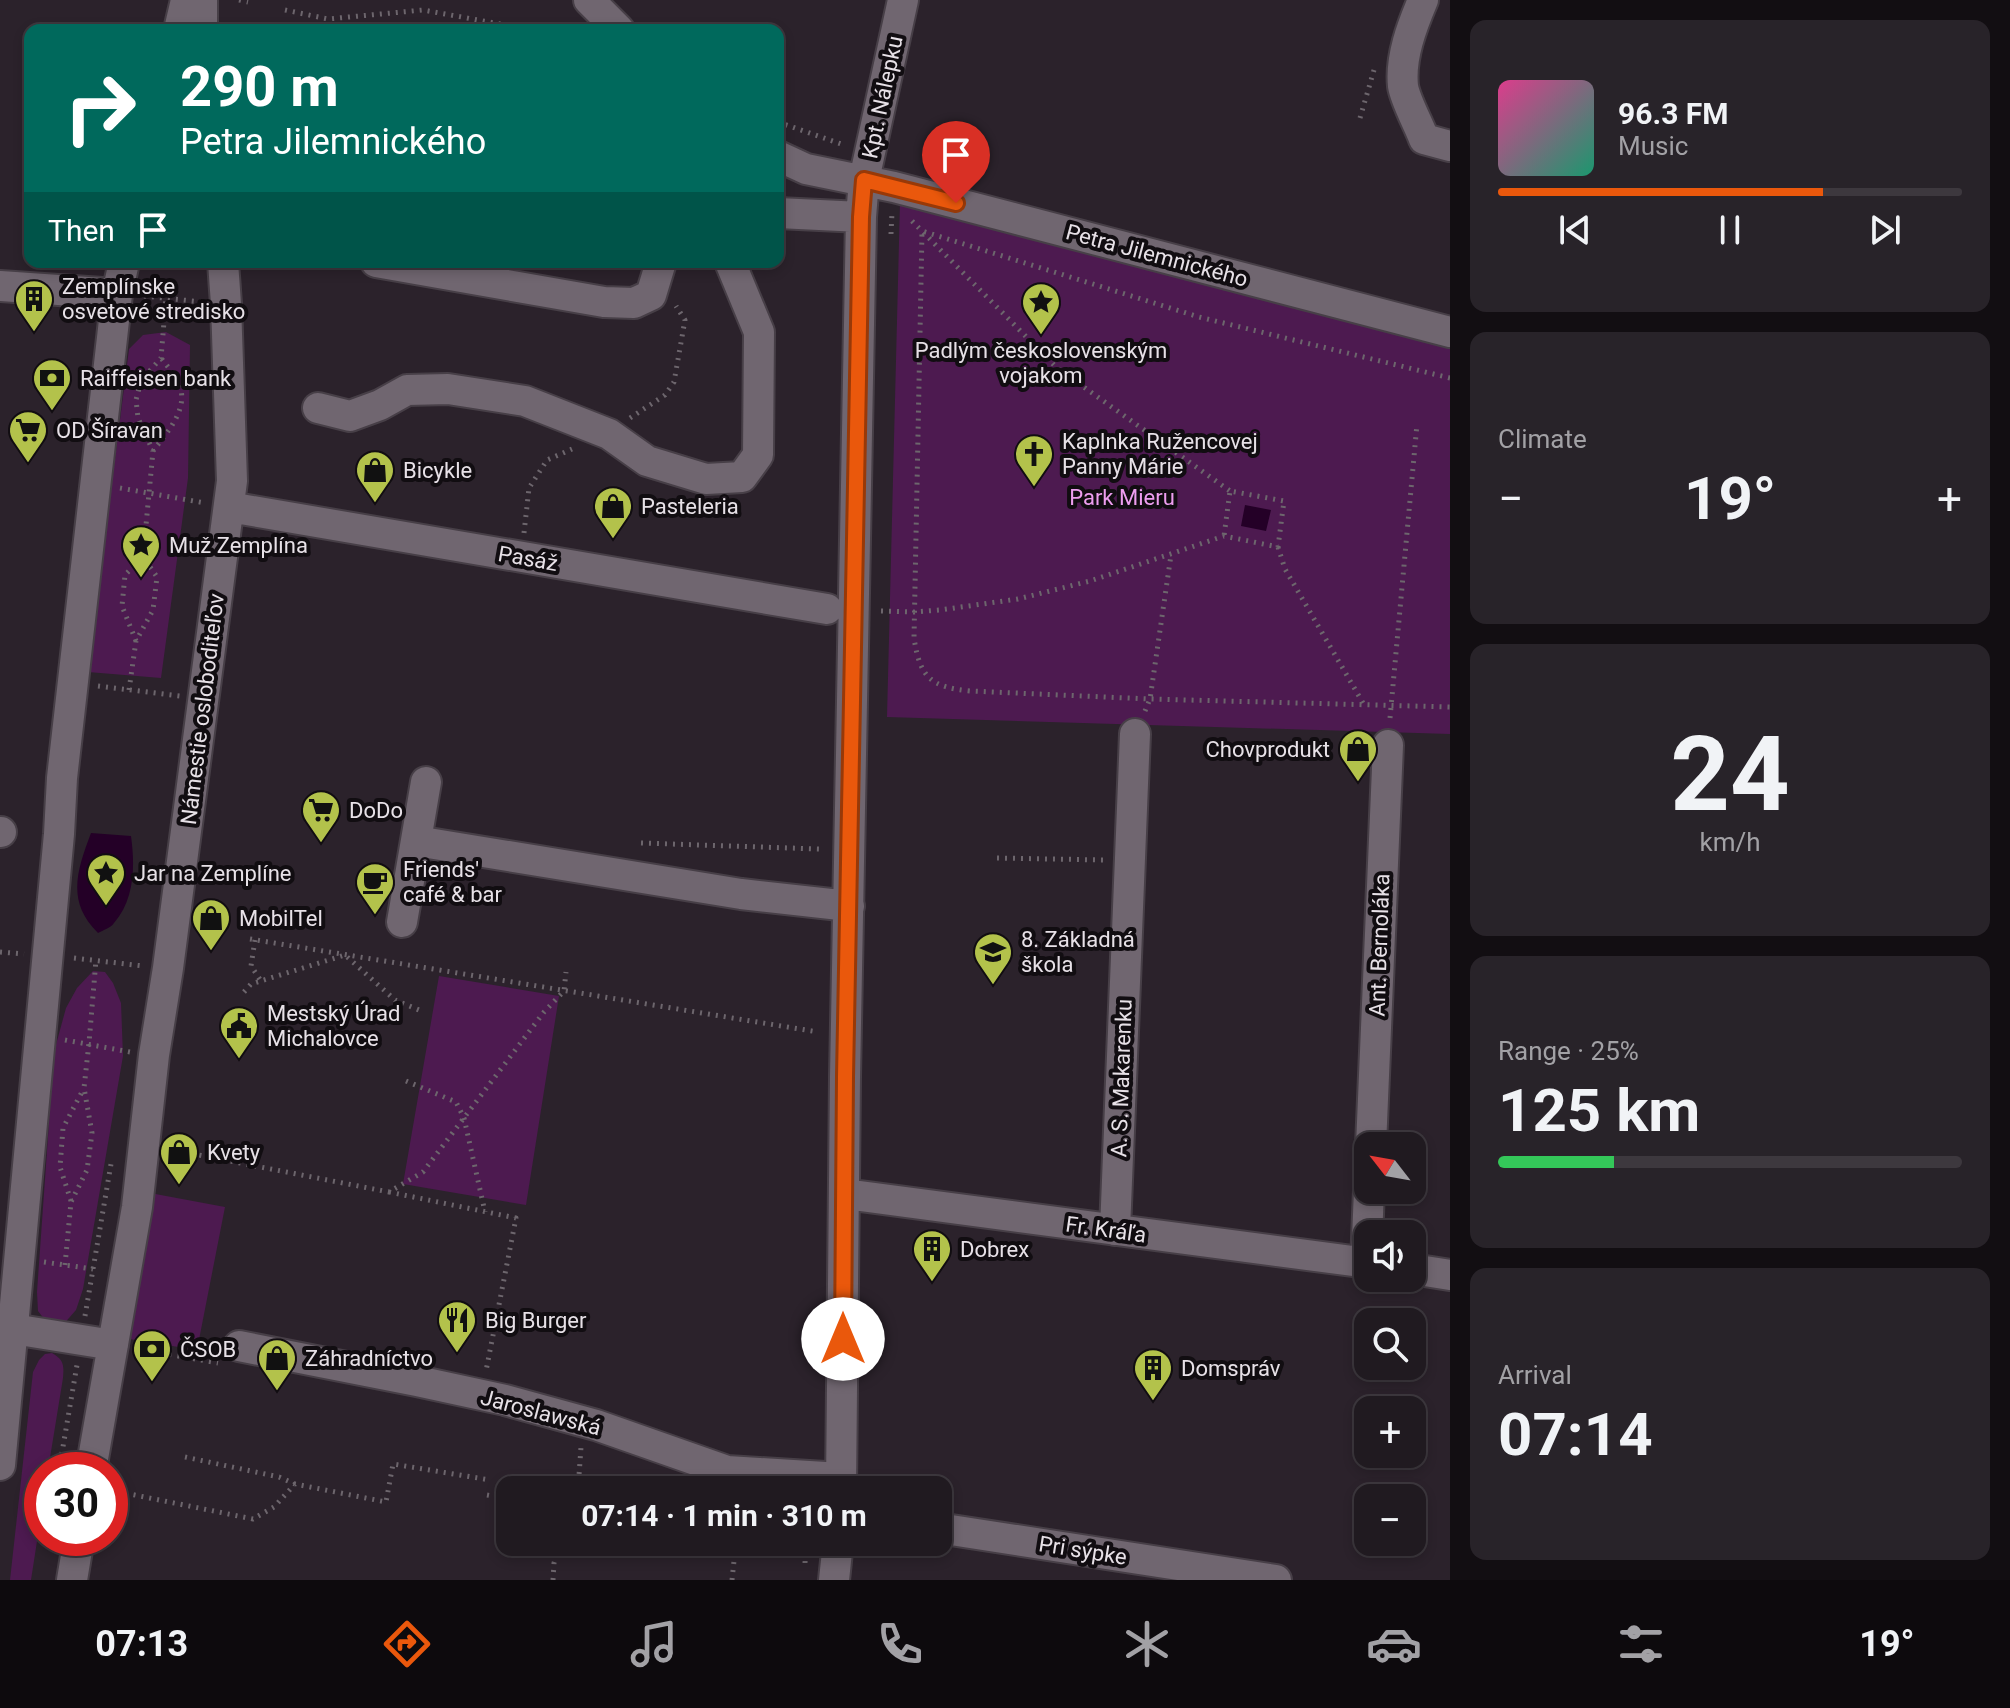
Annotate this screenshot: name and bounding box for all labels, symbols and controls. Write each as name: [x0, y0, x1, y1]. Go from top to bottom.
street label: Kpt. Nálepku: [857, 34, 908, 161]
text: 290 m: [180, 54, 339, 120]
icon: right: [48, 56, 152, 160]
text: 96.3 FM: [1618, 96, 1729, 131]
text: Petra Jilemnického: [180, 121, 486, 163]
pin: [922, 121, 990, 203]
text: Music: [1618, 131, 1688, 161]
icon: arrive: [934, 133, 978, 177]
icon: arrive: [131, 208, 175, 252]
icon: previous: [1553, 208, 1597, 252]
icon: pause: [1708, 208, 1752, 252]
icon: next: [1863, 208, 1907, 252]
text: Then: [48, 213, 115, 248]
street label: Petra Jilemnického: [1063, 219, 1250, 292]
place label: Zemplínske osvetové stredisko: [62, 274, 245, 324]
building icon: Zemplínske osvetové stredisko: [13, 278, 55, 333]
place icon: Padlým československým vojakom: [1020, 281, 1062, 336]
place label: Padlým československým vojakom: [915, 338, 1167, 388]
bank icon: Raiffeisen bank: [31, 357, 73, 412]
place label: Raiffeisen bank: [80, 366, 232, 391]
supermarket icon: OD Šíravan: [7, 409, 49, 464]
place label: OD Šíravan: [56, 417, 163, 443]
text: Climate: [1498, 424, 1587, 454]
place label: Kaplnka Ružencovej Panny Márie: [1062, 429, 1258, 479]
church icon: Kaplnka Ružencovej Panny Márie: [1013, 433, 1055, 488]
shop icon: Bicykle: [354, 449, 396, 504]
place label: Bicykle: [403, 458, 472, 483]
text: 19°: [1684, 463, 1776, 534]
text: −: [1498, 473, 1523, 525]
text: +: [1937, 473, 1962, 525]
shop icon: Pasteleria: [592, 485, 634, 540]
park label: Park Mieru: [1069, 485, 1175, 510]
place label: Pasteleria: [641, 494, 739, 519]
place icon: Muž Zemplína: [120, 524, 162, 579]
place label: Muž Zemplína: [169, 533, 308, 558]
street label: Pasáž: [496, 541, 560, 576]
street label: Námestie osloboditeľov: [176, 592, 229, 826]
text: 24: [1670, 714, 1790, 835]
shop icon: Chovprodukt: [1337, 728, 1379, 783]
place label: Chovprodukt: [1205, 737, 1330, 762]
supermarket icon: DoDo: [300, 789, 342, 844]
place label: DoDo: [349, 798, 403, 823]
text: km/h: [1699, 827, 1761, 857]
place icon: Jar na Zemplíne: [85, 852, 127, 907]
place label: Friends' café & bar: [403, 857, 502, 907]
place label: Jar na Zemplíne: [134, 861, 291, 886]
cafe icon: Friends' café & bar: [354, 861, 396, 916]
street label: Ant. Bernoláka: [1365, 873, 1394, 1017]
shop icon: MobilTel: [190, 897, 232, 952]
place label: MobilTel: [239, 906, 323, 931]
place label: 8. Základná škola: [1021, 927, 1135, 977]
school or university icon: 8. Základná škola: [972, 931, 1014, 986]
street label: A. S. Makarenku: [1106, 998, 1137, 1158]
place label: Mestský Úrad Michalovce: [267, 1000, 400, 1051]
public building icon: Mestský Úrad Michalovce: [218, 1005, 260, 1060]
text: Range · 25%: [1498, 1036, 1639, 1066]
text: 125 km: [1498, 1075, 1700, 1146]
shop icon: Kvety: [158, 1131, 200, 1186]
north arrow: [1354, 1132, 1426, 1204]
map controls: [1354, 1132, 1426, 1556]
place label: Kvety: [207, 1140, 261, 1165]
street label: Fr. Kráľa: [1064, 1211, 1148, 1248]
button: sound: [1354, 1220, 1426, 1292]
building icon: Dobrex: [911, 1228, 953, 1283]
place label: Dobrex: [960, 1237, 1029, 1262]
position arrow: [801, 1297, 885, 1381]
restaurant icon: Big Burger: [436, 1299, 478, 1354]
place label: Big Burger: [485, 1308, 587, 1333]
button: search: [1354, 1308, 1426, 1380]
bank icon: ČSOB: [131, 1328, 173, 1383]
place label: ČSOB: [180, 1336, 236, 1362]
shop icon: Záhradníctvo: [256, 1337, 298, 1392]
place label: Záhradníctvo: [305, 1346, 433, 1371]
building icon: Domspráv: [1132, 1347, 1174, 1402]
place label: Domspráv: [1181, 1356, 1281, 1381]
text: Arrival: [1498, 1360, 1572, 1390]
street label: Jaroslawská: [478, 1384, 604, 1441]
button: +: [1354, 1396, 1426, 1468]
text: 07:14: [1498, 1399, 1653, 1470]
speed limit sign: 30: [24, 1452, 128, 1556]
button: −: [1354, 1484, 1426, 1556]
text: 07:14 · 1 min · 310 m: [581, 1498, 867, 1533]
street label: Pri sýpke: [1037, 1531, 1129, 1570]
icon: directions: [379, 1616, 435, 1672]
icon: music: [626, 1616, 682, 1672]
icon: phone: [872, 1616, 928, 1672]
icon: climate: [1119, 1616, 1175, 1672]
icon: car: [1366, 1616, 1422, 1672]
icon: filters: [1613, 1616, 1669, 1672]
text: 07:13: [95, 1623, 188, 1665]
text: 19°: [1859, 1623, 1915, 1665]

